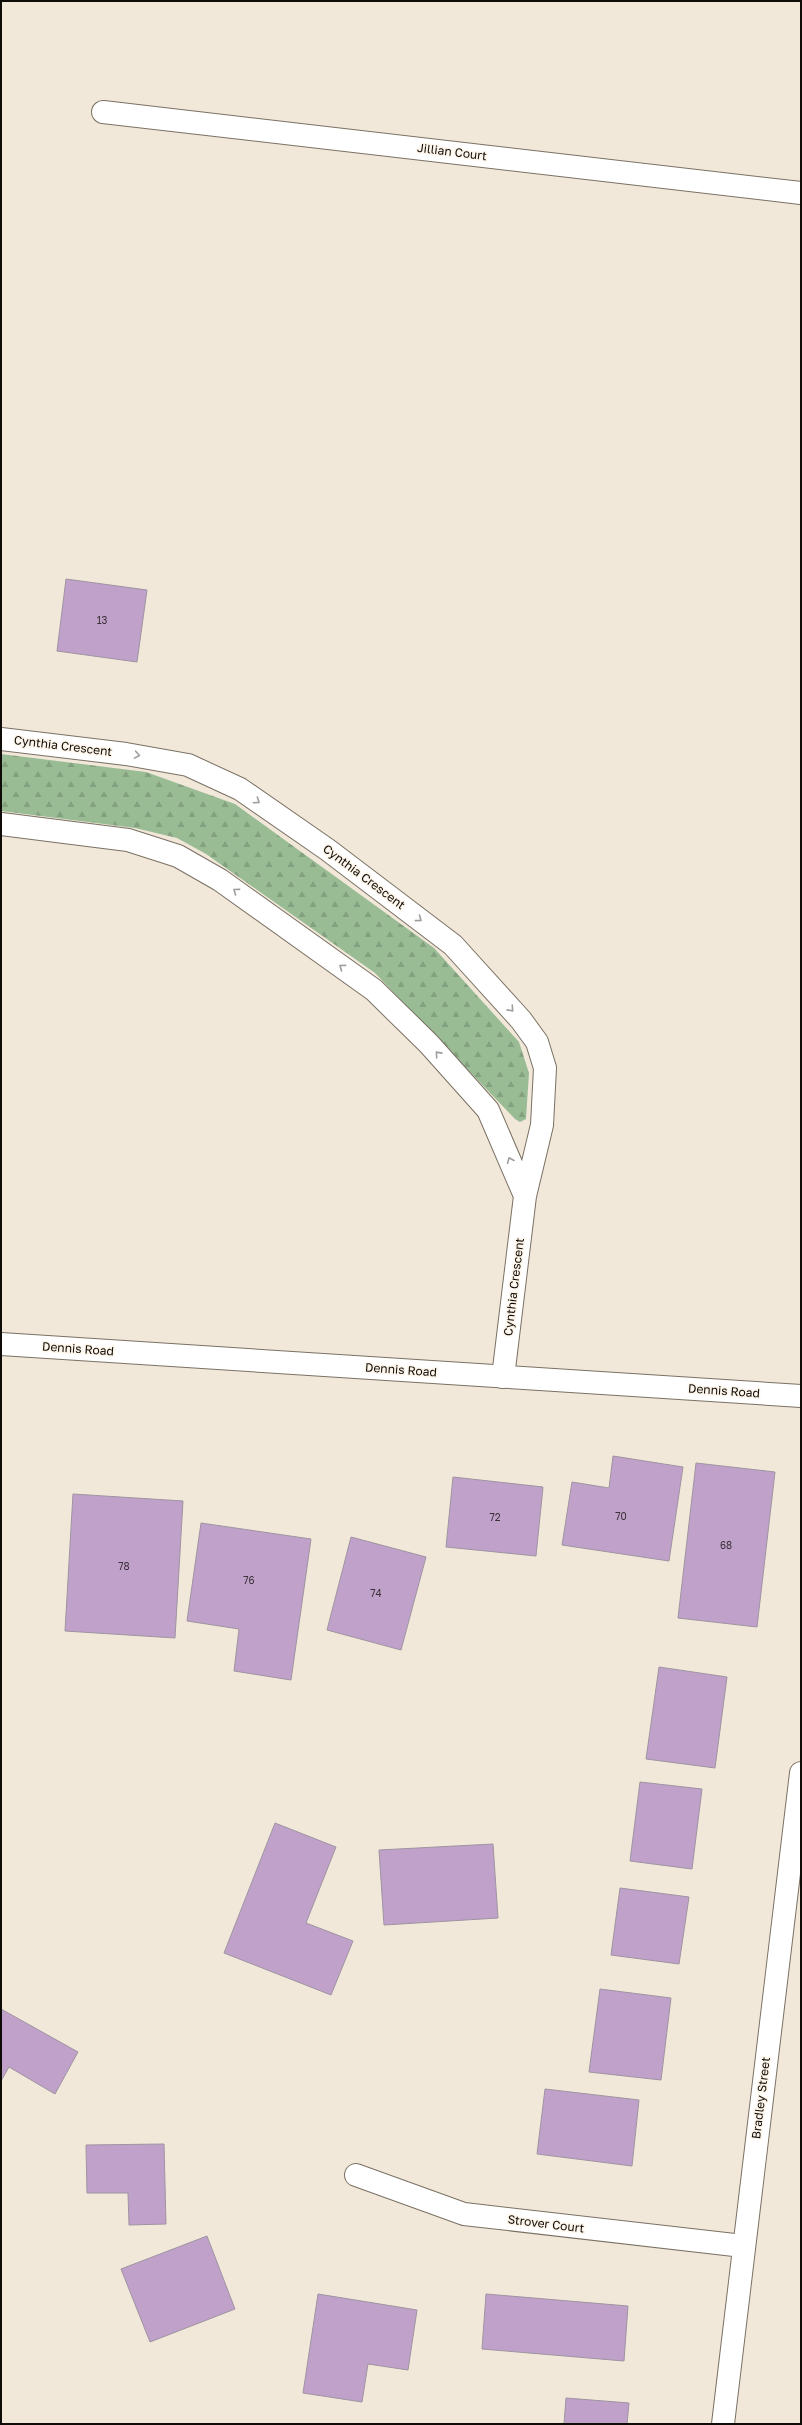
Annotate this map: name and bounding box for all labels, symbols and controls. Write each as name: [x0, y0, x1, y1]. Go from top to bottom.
street label: Jillian Court: [416, 140, 488, 163]
house number: 13: [97, 614, 107, 626]
street label: Cynthia Crescent: [13, 732, 113, 759]
one-way arrow: [134, 751, 140, 759]
one-way arrow: [253, 796, 260, 804]
street label: Cynthia Crescent: [320, 841, 408, 912]
one-way arrow: [234, 889, 241, 896]
one-way arrow: [414, 914, 421, 921]
one-way arrow: [339, 964, 346, 972]
one-way arrow: [507, 1004, 514, 1012]
one-way arrow: [435, 1051, 443, 1059]
one-way arrow: [506, 1157, 514, 1164]
street label: Cynthia Crescent: [500, 1237, 527, 1337]
street label: Dennis Road: [42, 1339, 115, 1358]
street label: Dennis Road: [365, 1360, 438, 1379]
street label: Dennis Road: [688, 1381, 761, 1400]
house number: 70: [615, 1510, 627, 1522]
house number: 72: [489, 1511, 501, 1523]
house number: 68: [720, 1539, 732, 1551]
house number: 78: [118, 1560, 130, 1572]
house number: 76: [243, 1574, 255, 1586]
house number: 74: [370, 1587, 382, 1599]
street label: Bradley Street: [748, 2056, 773, 2140]
street label: Strover Court: [507, 2211, 585, 2236]

